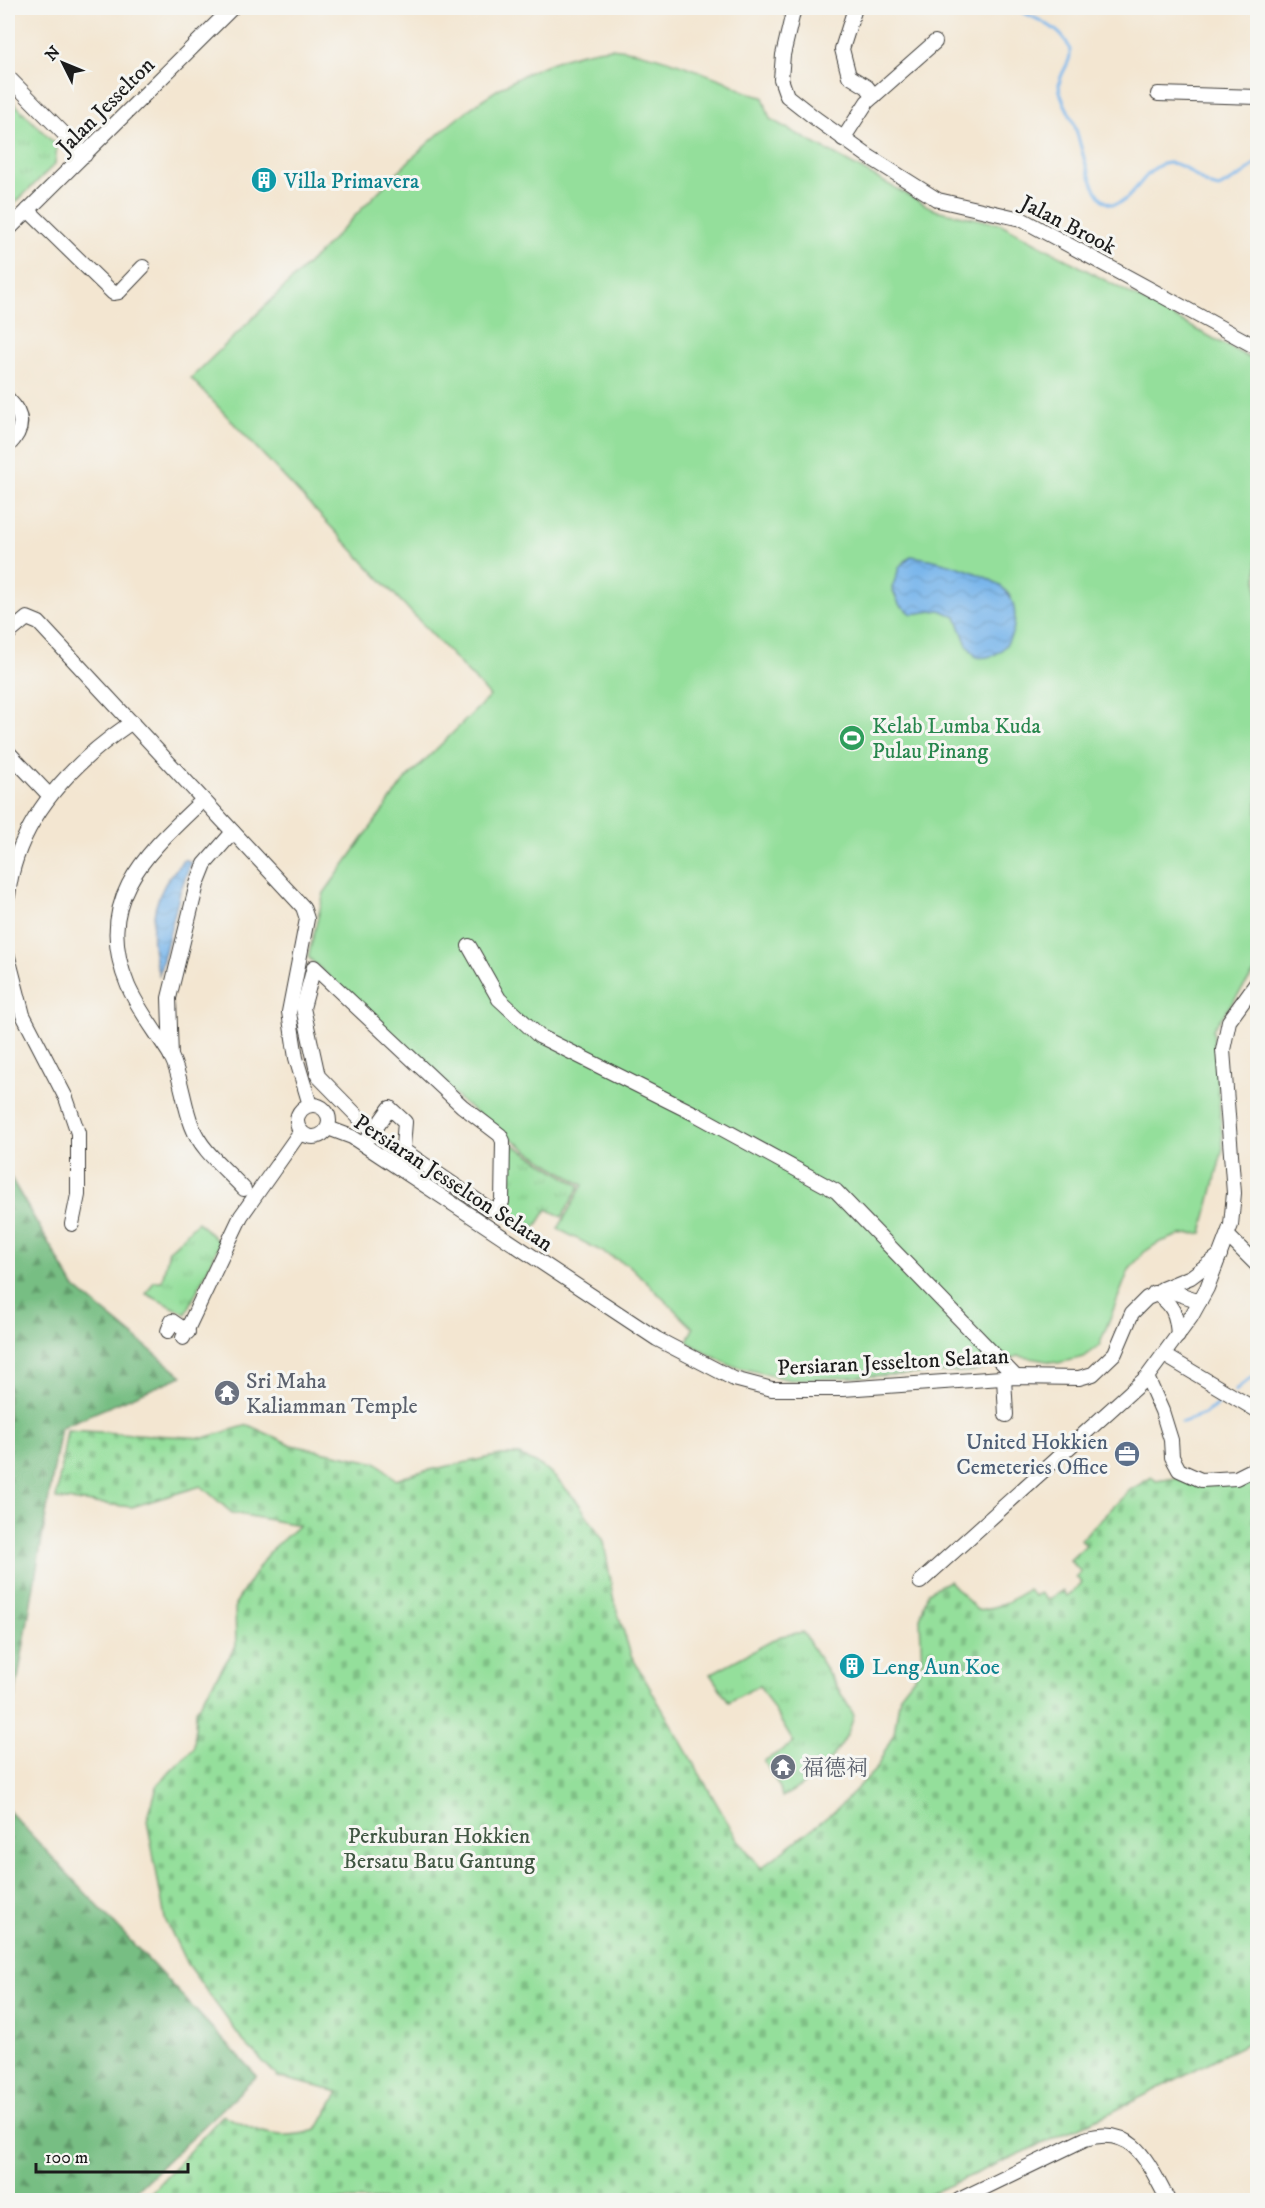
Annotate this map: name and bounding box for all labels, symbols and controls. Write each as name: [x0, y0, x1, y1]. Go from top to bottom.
north arrow: [33, 33, 93, 93]
text: N: [41, 42, 65, 65]
street label: Jalan Jesselton: [50, 51, 161, 162]
building icon: Villa Primavera: [249, 165, 279, 195]
place label: Villa Primavera: [283, 168, 420, 195]
street label: Jalan Brook: [1014, 189, 1121, 261]
place label: Kelab Lumba Kuda Pulau Pinang: [872, 713, 1041, 765]
sports icon: Kelab Lumba Kuda Pulau Pinang: [837, 723, 867, 753]
street label: Persiaran Jesselton Selatan: [348, 1109, 558, 1258]
street label: Persiaran Jesselton Selatan: [776, 1343, 1010, 1382]
place label: Sri Maha Kaliamman Temple: [246, 1368, 418, 1420]
temple icon: Sri Maha Kaliamman Temple: [212, 1378, 242, 1408]
place label: United Hokkien Cemeteries Office: [956, 1429, 1109, 1481]
office icon: United Hokkien Cemeteries Office: [1112, 1439, 1142, 1469]
building icon: Leng Aun Koe: [837, 1651, 867, 1681]
place label: Leng Aun Koe: [872, 1654, 1000, 1681]
temple icon: 福德祠: [768, 1752, 798, 1782]
place label: 福德祠: [802, 1755, 868, 1782]
park label: Perkuburan Hokkien Bersatu Batu Gantung: [343, 1823, 535, 1875]
scale bar: [36, 2136, 188, 2174]
text: 100 m: [45, 2147, 88, 2169]

